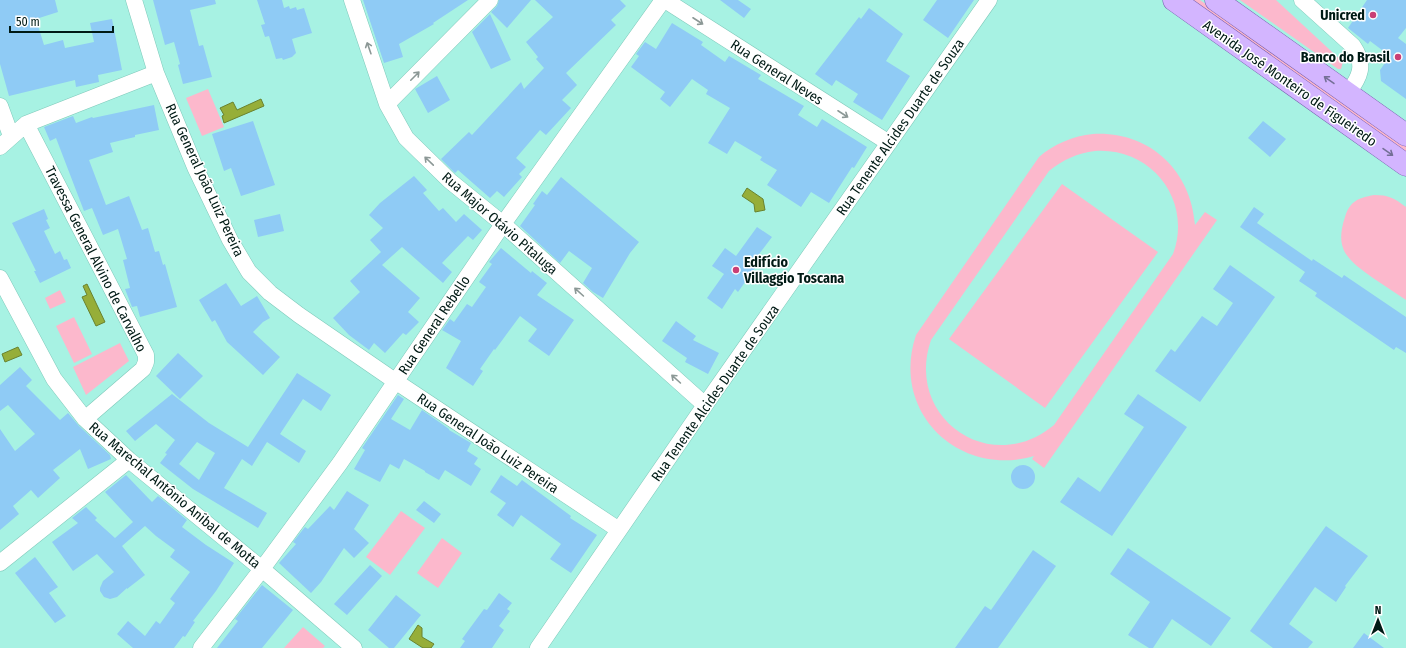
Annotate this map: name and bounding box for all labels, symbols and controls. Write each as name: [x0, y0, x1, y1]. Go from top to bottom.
place label: Unicred: [1320, 7, 1365, 24]
scale bar: [10, 8, 113, 34]
marker: Unicred: [1368, 10, 1378, 20]
text: 50 m: [16, 15, 40, 29]
one-way arrow: [692, 17, 703, 25]
street label: Avenida José Monteiro de Figueiredo: [1199, 17, 1380, 150]
street label: Rua General Neves: [727, 36, 826, 109]
street label: Rua Tenente Alcides Duarte de Souza: [833, 36, 968, 219]
one-way arrow: [364, 43, 372, 55]
place label: Banco do Brasil: [1301, 49, 1390, 66]
marker: Banco do Brasil: [1393, 52, 1403, 62]
one-way arrow: [410, 71, 420, 81]
one-way arrow: [1323, 76, 1334, 84]
street label: Rua General João Luiz Pereira: [162, 101, 248, 260]
one-way arrow: [837, 110, 849, 118]
one-way arrow: [1382, 148, 1393, 156]
one-way arrow: [424, 156, 434, 165]
street label: Travessa General Alvino de Carvalho: [41, 164, 150, 355]
street label: Rua Major Otávio Pitaluga: [438, 169, 561, 278]
place label: Edifício Villaggio Toscana: [743, 254, 844, 287]
marker: Edifício Villaggio Toscana: [731, 265, 741, 275]
street label: Rua General Rebello: [395, 272, 474, 378]
one-way arrow: [574, 288, 585, 297]
street label: Rua Tenente Alcides Duarte de Souza: [648, 302, 783, 485]
one-way arrow: [671, 374, 681, 384]
street label: Rua General João Luiz Pereira: [414, 390, 562, 497]
street label: Rua Marechal Antônio Aníbal de Motta: [85, 419, 264, 572]
north arrow: [1358, 600, 1398, 640]
text: N: [1375, 604, 1381, 617]

